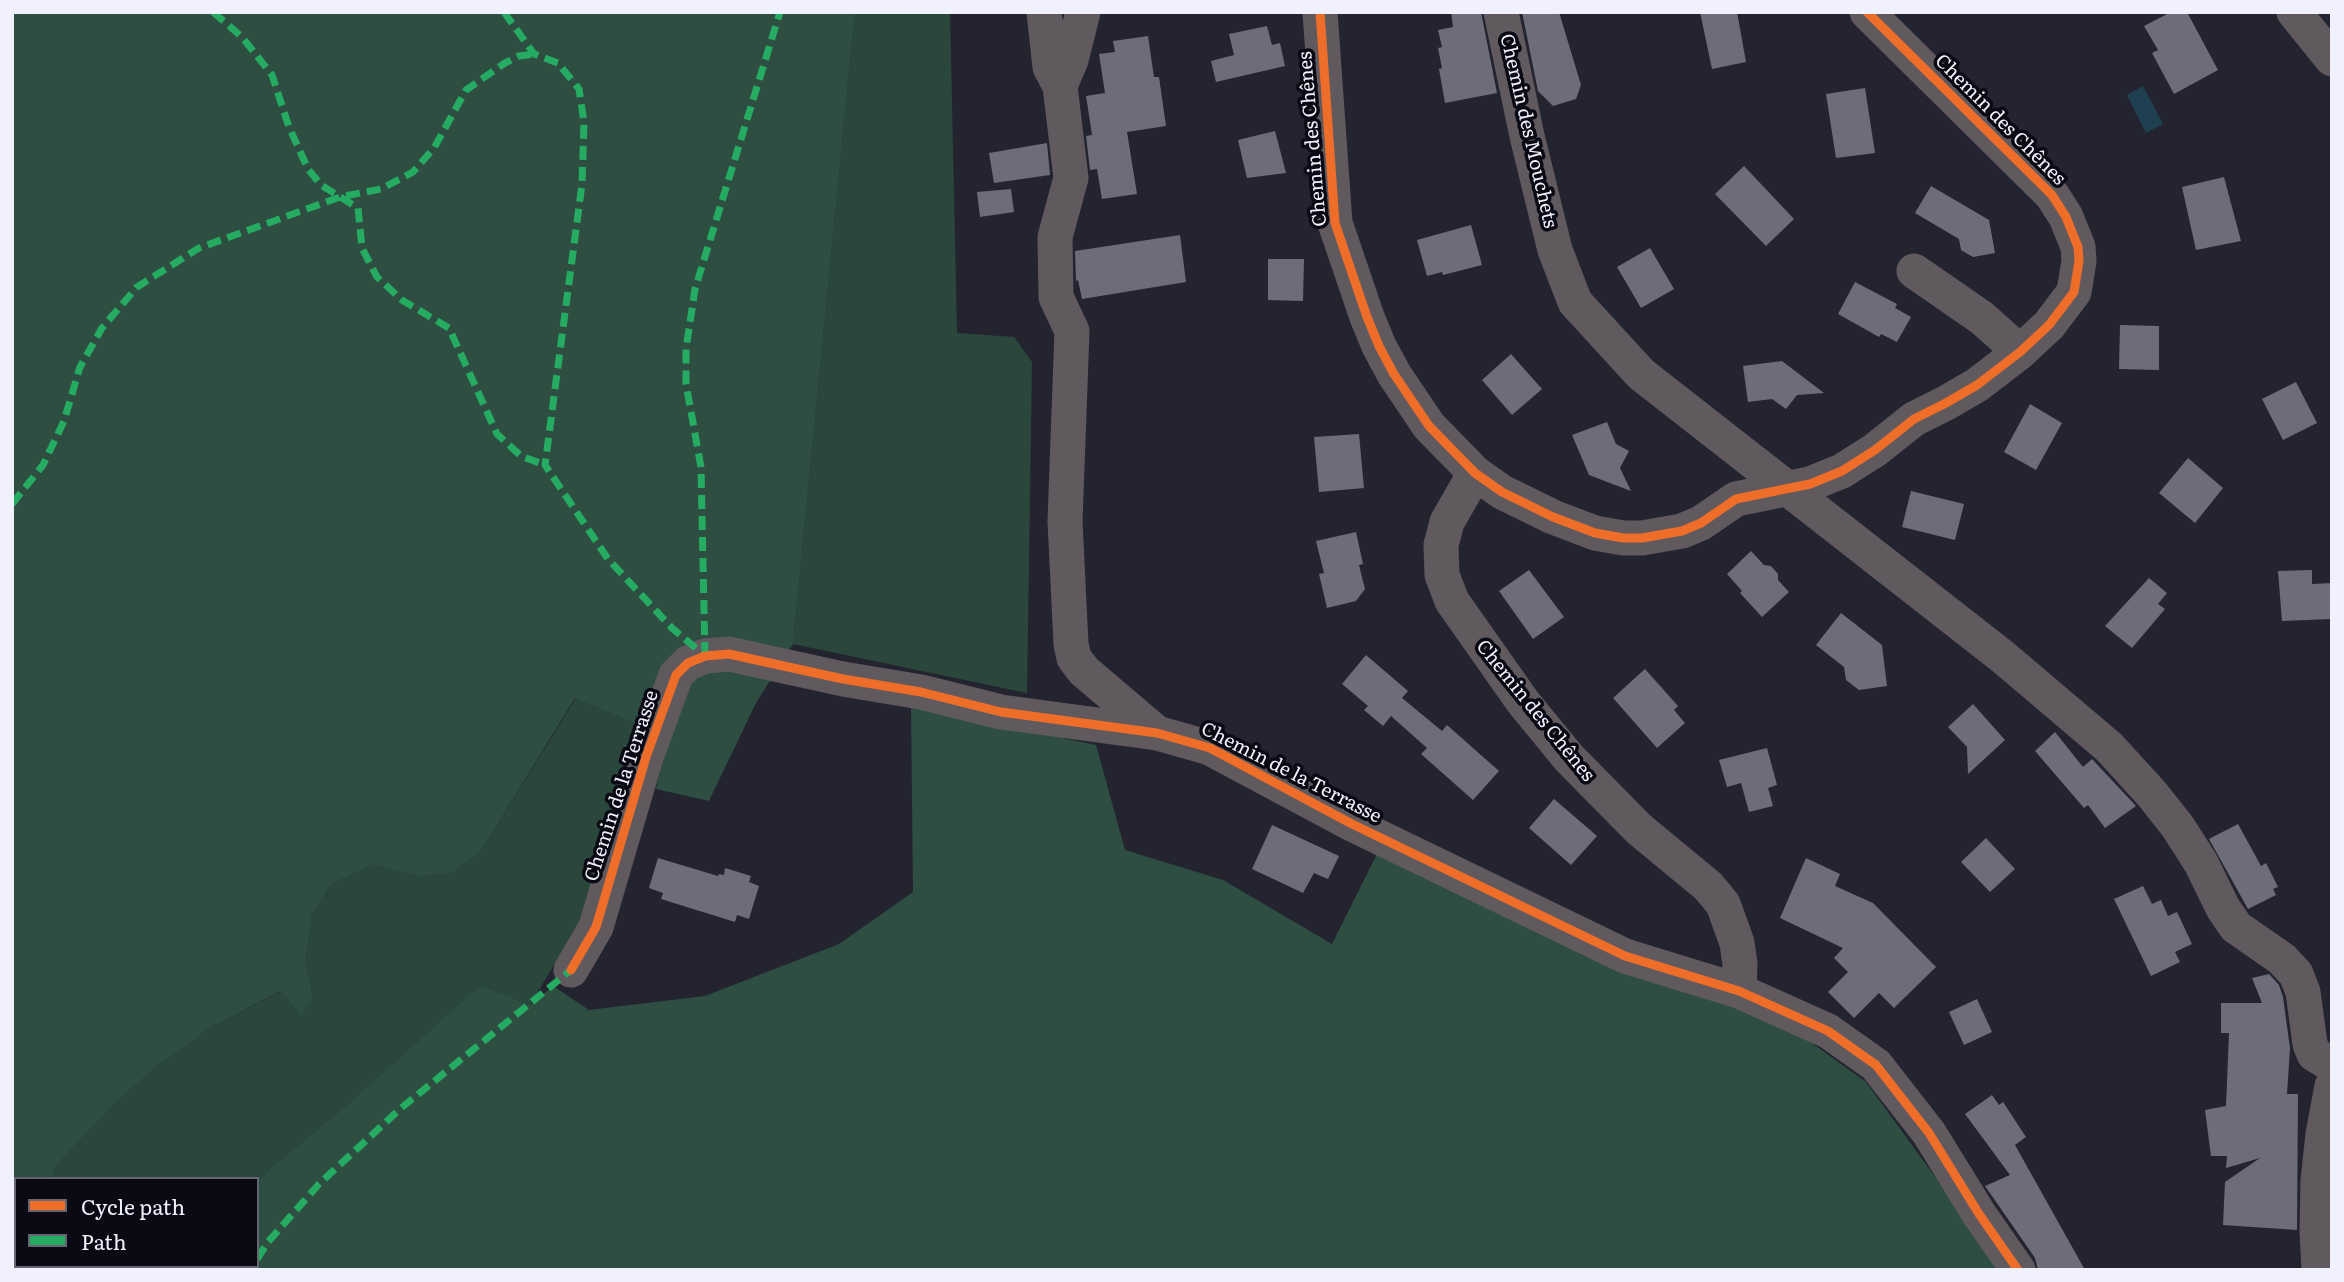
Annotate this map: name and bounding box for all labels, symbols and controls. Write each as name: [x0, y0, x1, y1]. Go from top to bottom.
street label: Chemin des Mouchets: [1495, 32, 1561, 230]
street label: Chemin des Chênes: [1930, 50, 2070, 190]
street label: Chemin des Chênes: [1294, 51, 1332, 227]
street label: Chemin des Chênes: [1471, 636, 1599, 786]
street label: Chemin de la Terrasse: [580, 688, 664, 884]
street label: Chemin de la Terrasse: [1197, 718, 1385, 828]
legend: [14, 1177, 259, 1268]
text: Cycle path: [81, 1190, 185, 1221]
text: Path: [81, 1225, 127, 1256]

